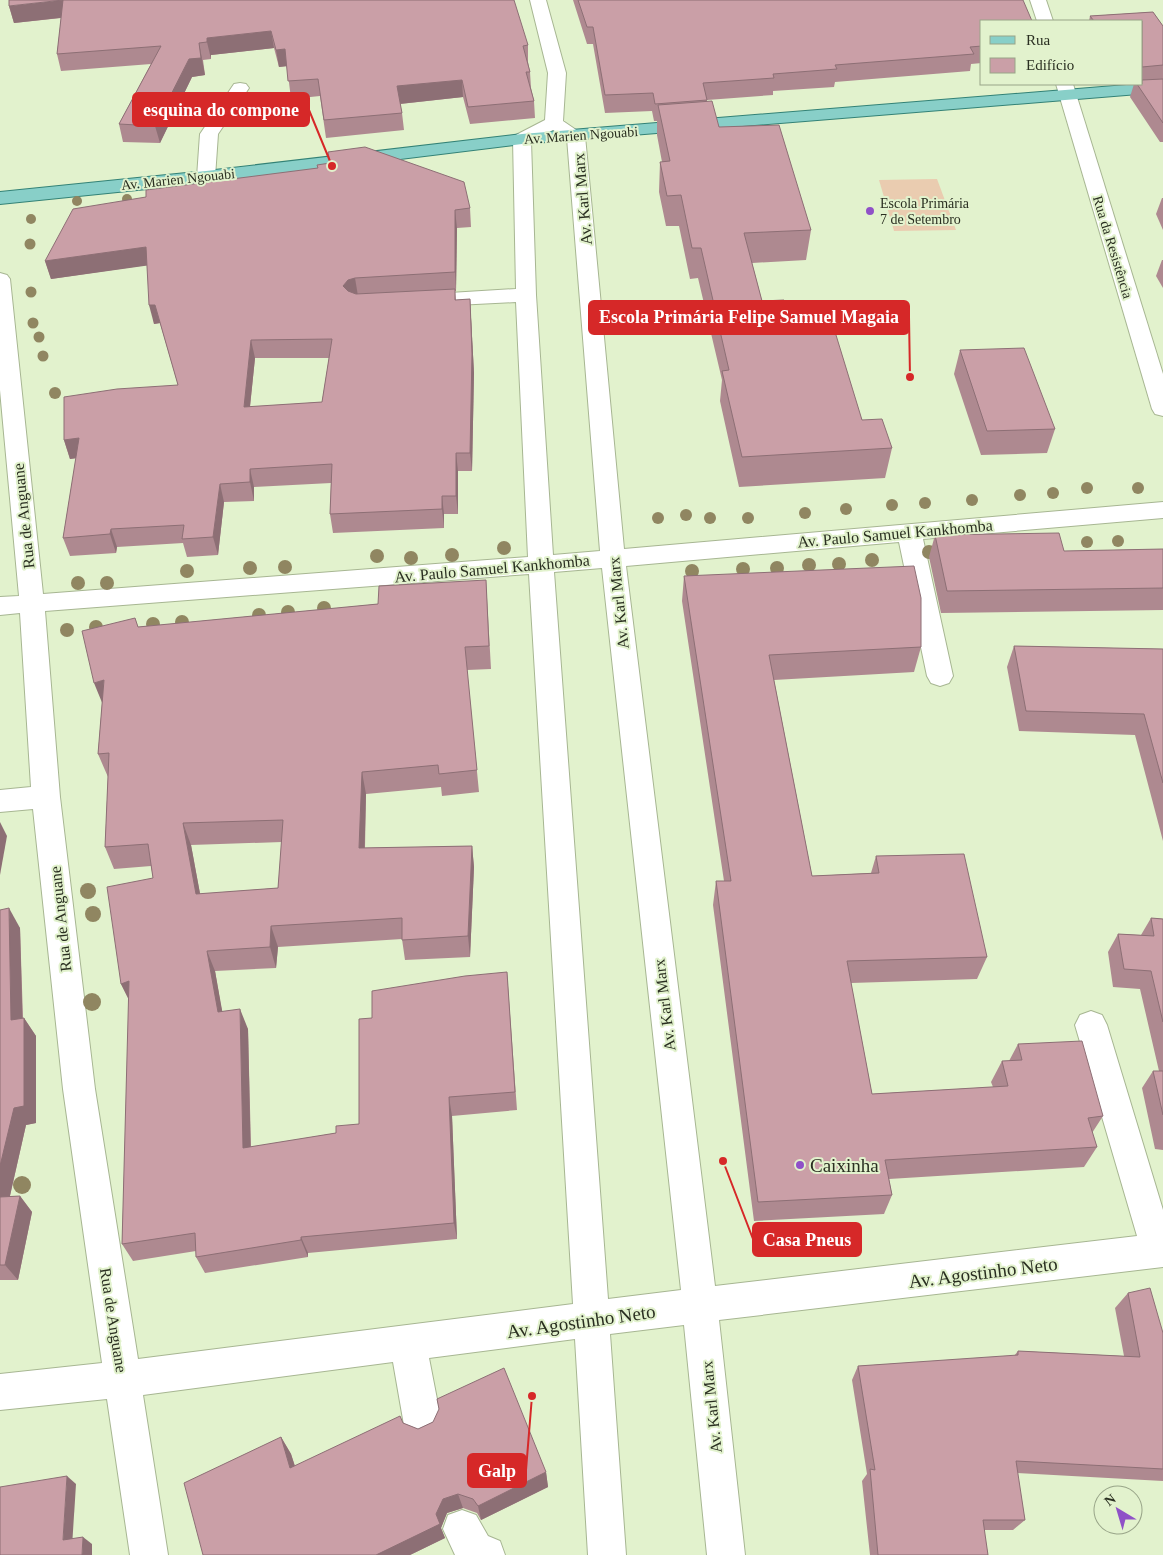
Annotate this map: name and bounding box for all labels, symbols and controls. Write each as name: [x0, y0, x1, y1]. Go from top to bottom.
legend: [980, 20, 1143, 85]
text: Rua: [1026, 32, 1051, 48]
text: Edifício: [1026, 57, 1074, 73]
callout: esquina do compone: [133, 93, 309, 126]
text: esquina do compone: [143, 100, 299, 120]
street label: Av. Marien Ngouabi: [523, 124, 639, 147]
street label: Av. Karl Marx: [570, 152, 595, 246]
street label: Av. Marien Ngouabi: [120, 166, 236, 193]
street label: Rua da Resistência: [1090, 194, 1135, 301]
place label: Escola Primária 7 de Setembro: [880, 196, 970, 227]
marker: Escola Primária 7 de Setembro: [864, 205, 876, 217]
callout: Escola Primária Felipe Samuel Magaia: [589, 301, 909, 334]
text: Escola Primária Felipe Samuel Magaia: [599, 307, 899, 327]
street label: Rua de Anguane: [10, 462, 38, 569]
street label: Av. Paulo Samuel Kankhomba: [797, 516, 993, 551]
street label: Av. Paulo Samuel Kankhomba: [394, 551, 590, 586]
street label: Av. Karl Marx: [605, 556, 632, 650]
street label: Rua de Anguane: [47, 865, 75, 972]
street label: Av. Karl Marx: [650, 958, 679, 1052]
place label: Caixinha: [810, 1155, 879, 1176]
marker: Caixinha: [794, 1159, 806, 1171]
callout: Casa Pneus: [753, 1223, 861, 1256]
text: Casa Pneus: [763, 1230, 851, 1250]
street label: Av. Agostinho Neto: [907, 1253, 1059, 1292]
street label: Rua de Anguane: [96, 1267, 130, 1374]
street label: Av. Agostinho Neto: [505, 1301, 657, 1342]
street label: Av. Karl Marx: [698, 1360, 725, 1454]
callout: Galp: [468, 1454, 526, 1487]
text: Galp: [478, 1461, 516, 1481]
north arrow: [1093, 1485, 1143, 1535]
text: N: [1102, 1491, 1119, 1509]

